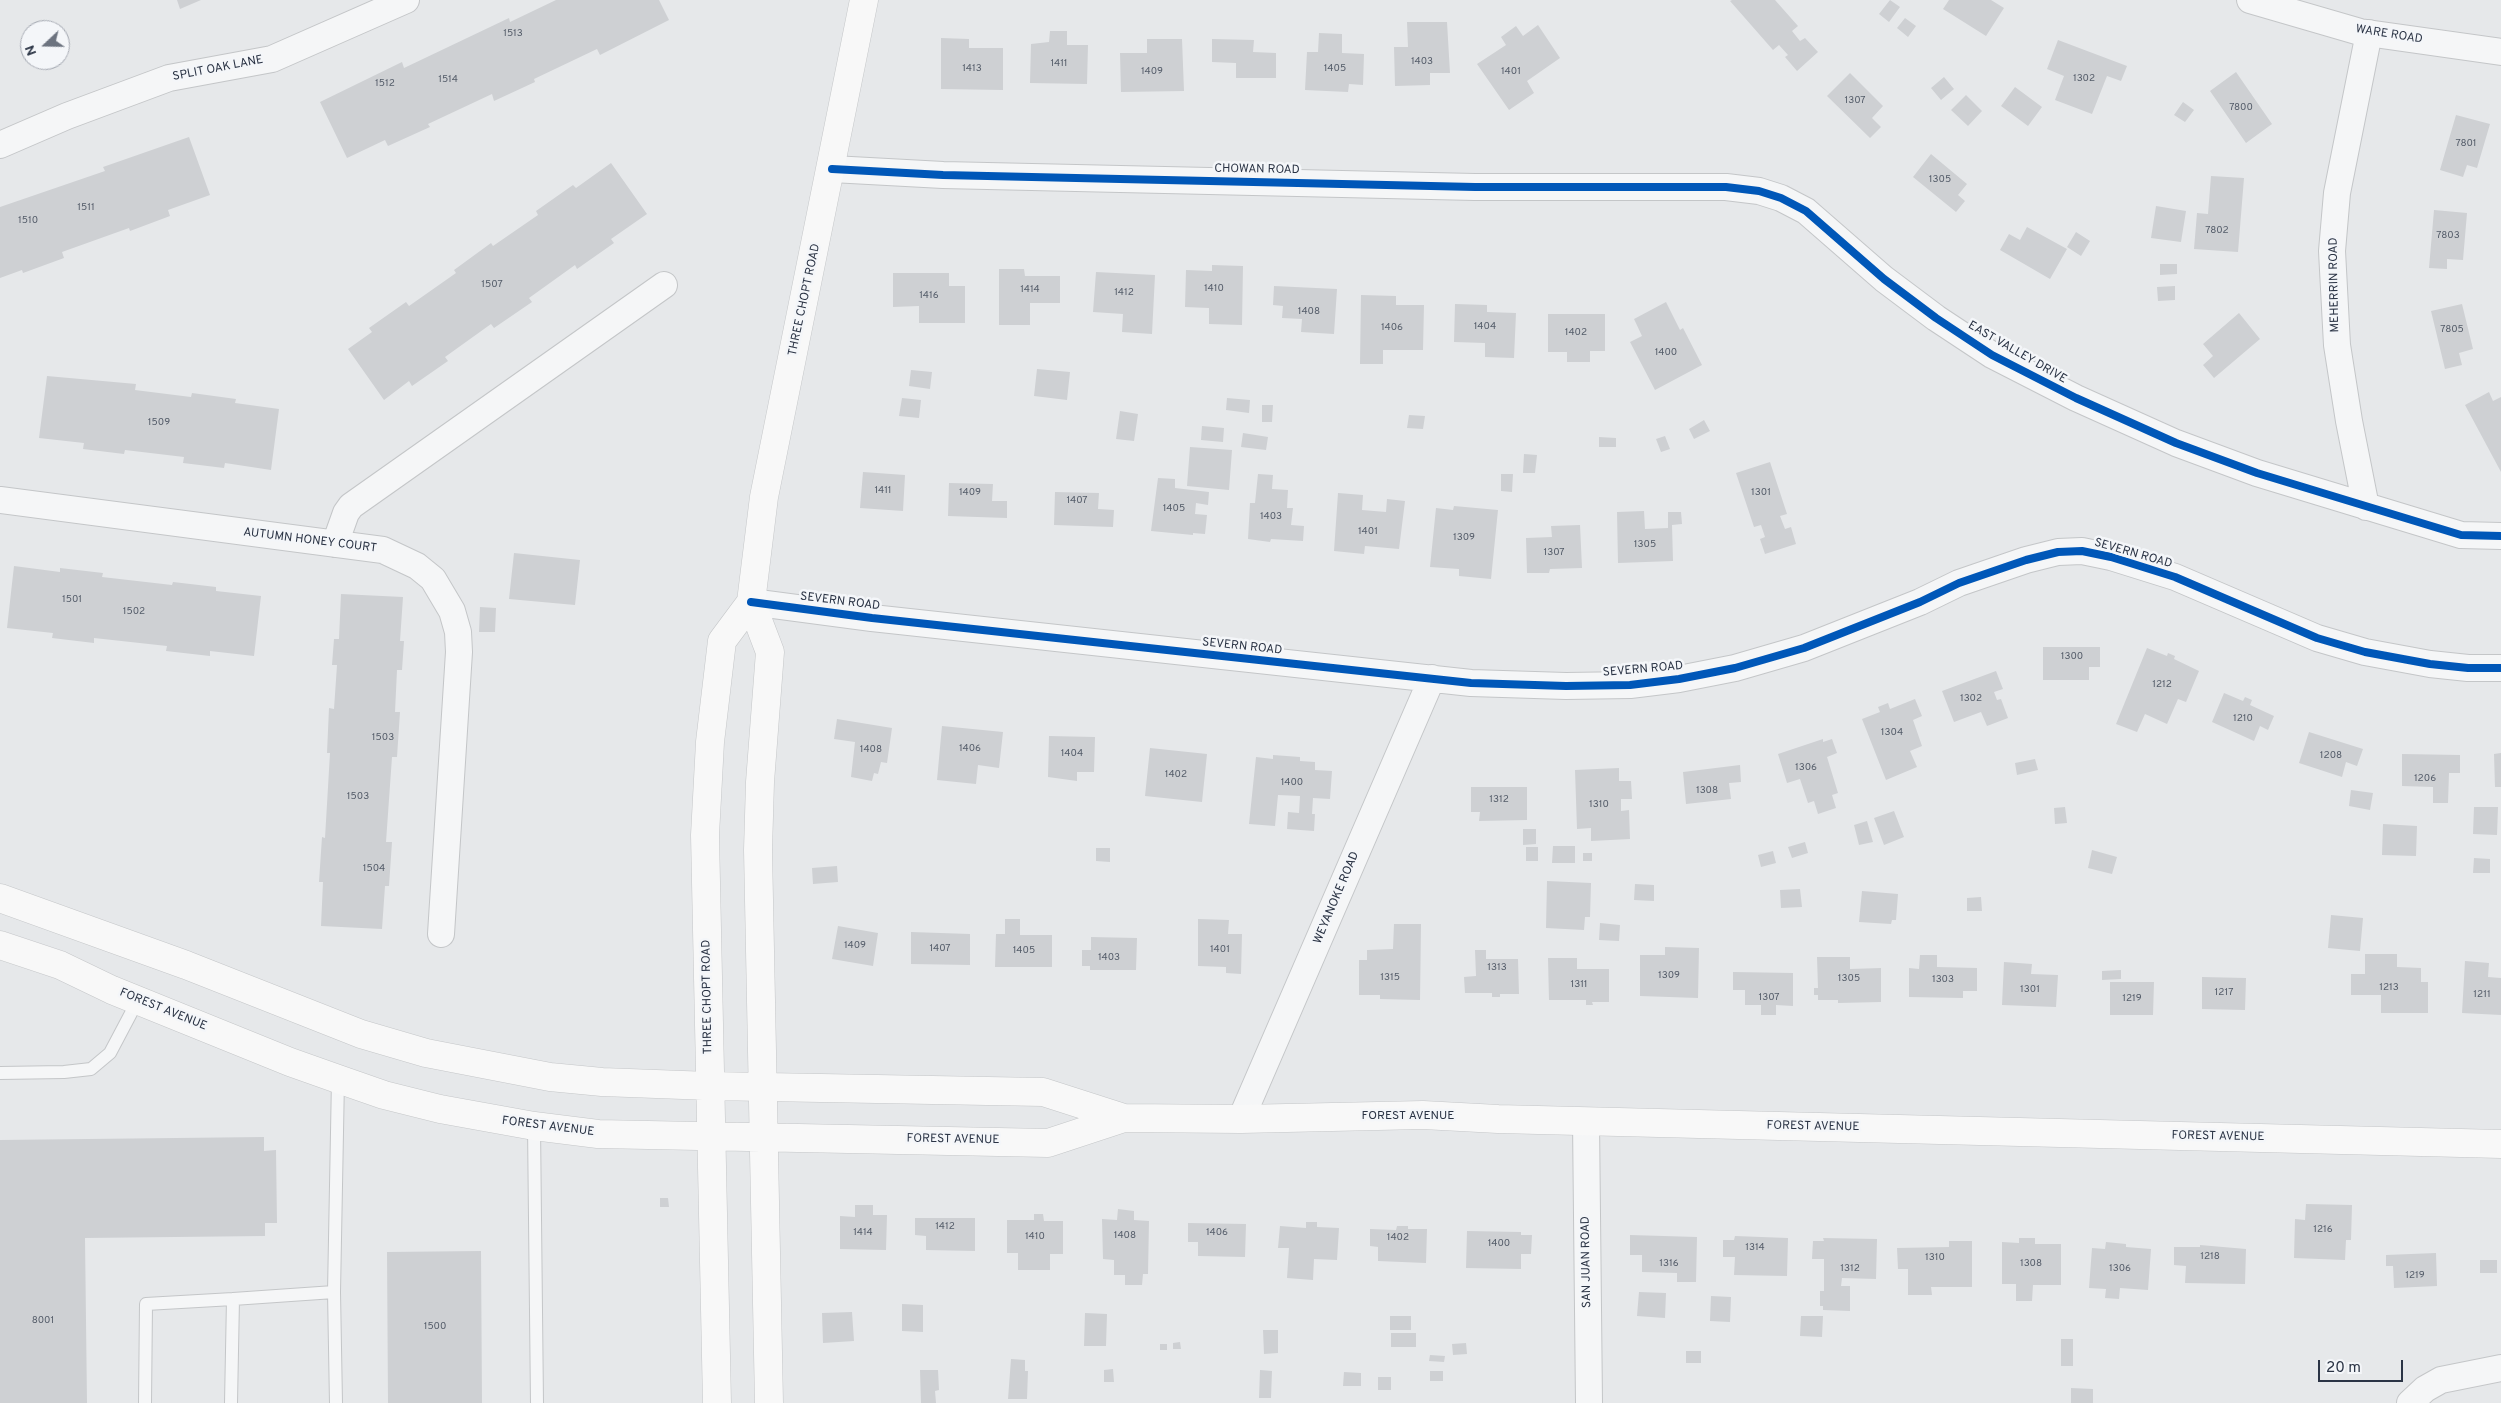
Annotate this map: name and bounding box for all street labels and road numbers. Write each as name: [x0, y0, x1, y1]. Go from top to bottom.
street label: WARE ROAD: [2354, 23, 2424, 47]
street label: SPLIT OAK LANE: [171, 53, 265, 85]
street label: CHOWAN ROAD: [1214, 162, 1300, 178]
street label: MEHERRIN ROAD: [2327, 237, 2343, 333]
street label: THREE CHOPT ROAD: [786, 242, 824, 358]
street label: EAST VALLEY DRIVE: [1965, 319, 2069, 387]
street label: AUTUMN HONEY COURT: [242, 526, 378, 556]
street label: SEVERN ROAD: [2092, 536, 2174, 572]
street label: SEVERN ROAD: [799, 590, 881, 614]
street label: SEVERN ROAD: [1201, 636, 1283, 658]
street label: SEVERN ROAD: [1602, 659, 1684, 681]
street label: WEYANOKE ROAD: [1311, 850, 1363, 946]
street label: THREE CHOPT ROAD: [700, 940, 716, 1054]
street label: FOREST AVENUE: [117, 986, 209, 1034]
street label: FOREST AVENUE: [1362, 1110, 1454, 1124]
street label: FOREST AVENUE: [501, 1114, 595, 1140]
street label: FOREST AVENUE: [1766, 1119, 1860, 1135]
street label: FOREST AVENUE: [2171, 1129, 2265, 1145]
street label: FOREST AVENUE: [906, 1132, 1000, 1148]
street label: SAN JUAN ROAD: [1579, 1216, 1595, 1308]

